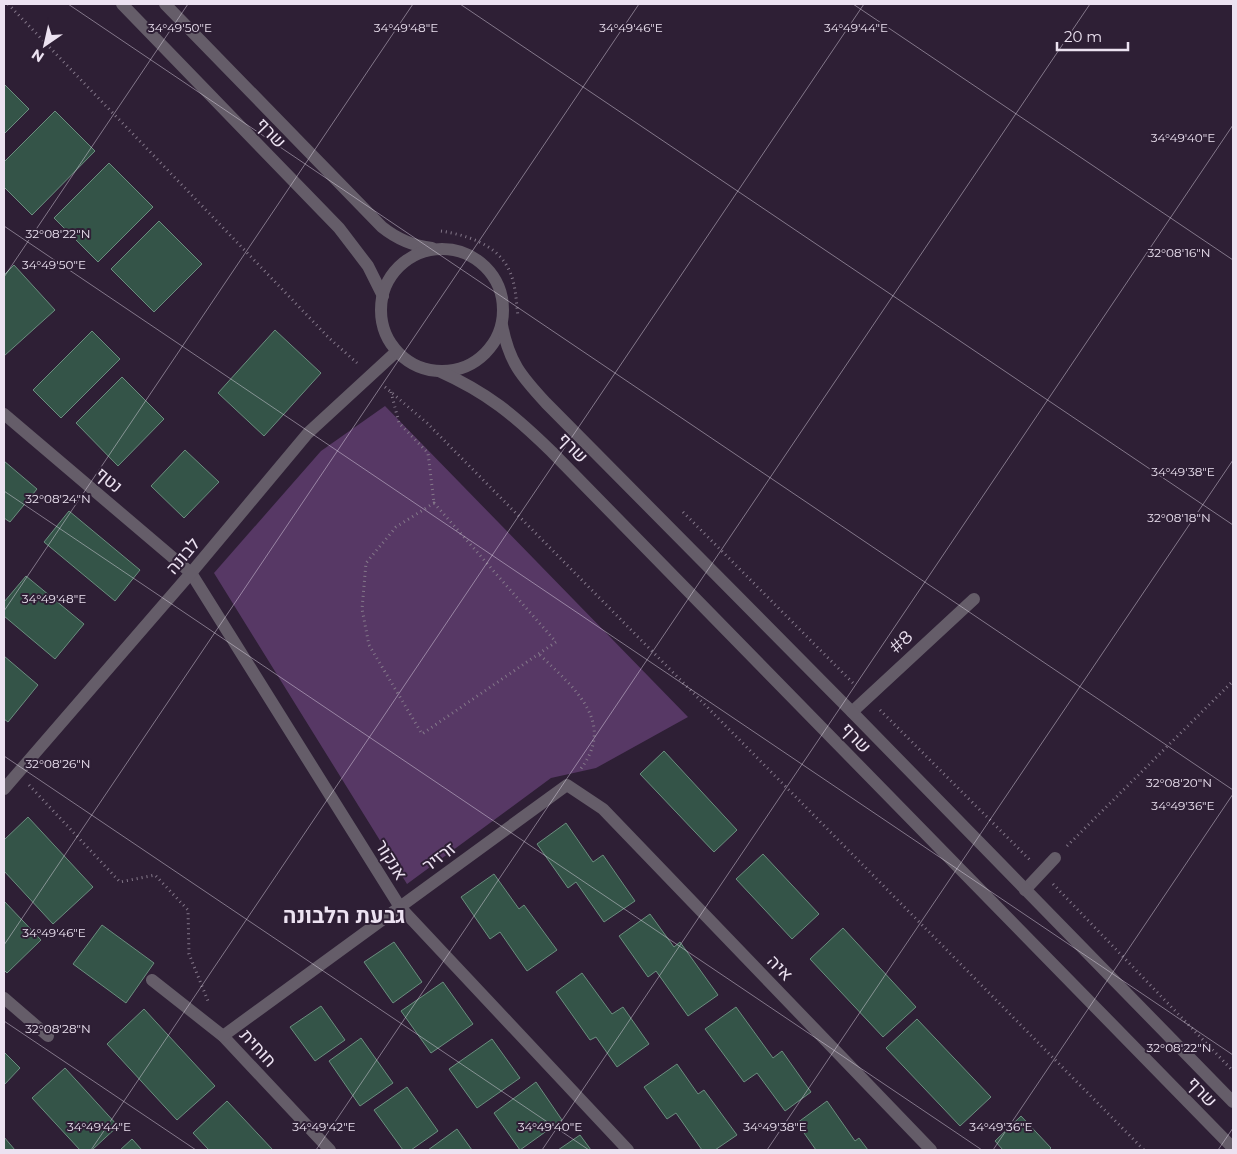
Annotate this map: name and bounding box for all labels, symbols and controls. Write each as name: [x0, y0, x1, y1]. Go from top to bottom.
north arrow: [20, 20, 70, 70]
text: 34°49'50"E: [148, 20, 212, 35]
text: 34°49'48"E: [374, 20, 438, 35]
text: 34°49'46"E: [599, 20, 663, 35]
text: 34°49'44"E: [824, 20, 888, 35]
scale bar: [1057, 20, 1128, 52]
text: 20 m: [1064, 27, 1102, 46]
text: N: [28, 45, 47, 66]
street label: שרף: [251, 113, 291, 153]
text: 34°49'40"E: [1151, 130, 1215, 145]
text: 32°08'22"N: [26, 226, 90, 241]
text: 32°08'16"N: [1148, 245, 1210, 260]
text: 34°49'50"E: [22, 257, 86, 272]
street label: שרף: [553, 428, 593, 468]
street label: נטף: [91, 462, 127, 498]
text: 34°49'38"E: [1151, 464, 1215, 479]
text: 32°08'24"N: [25, 491, 91, 506]
text: 32°08'18"N: [1147, 510, 1211, 525]
street label: לבונה: [161, 533, 205, 579]
text: 34°49'48"E: [22, 591, 86, 606]
street label: #8: [885, 626, 917, 658]
street label: שרף: [836, 718, 876, 758]
text: 32°08'26"N: [25, 756, 91, 771]
text: 32°08'20"N: [1146, 775, 1212, 790]
text: 34°49'36"E: [1151, 798, 1215, 813]
street label: אנקור: [370, 836, 412, 884]
street label: זרזיר: [418, 838, 460, 876]
district label: גבעת הלבונה: [283, 902, 405, 929]
text: 34°49'46"E: [22, 925, 86, 940]
street label: איה: [763, 950, 797, 986]
text: 32°08'28"N: [25, 1021, 91, 1036]
street label: חוחית: [235, 1024, 281, 1072]
text: 32°08'22"N: [1147, 1040, 1211, 1055]
street label: שרף: [1182, 1072, 1222, 1112]
text: 34°49'44"E: [67, 1119, 131, 1134]
text: 34°49'42"E: [292, 1119, 356, 1134]
text: 34°49'40"E: [518, 1119, 582, 1134]
text: 34°49'38"E: [743, 1119, 807, 1134]
text: 34°49'36"E: [969, 1119, 1033, 1134]

